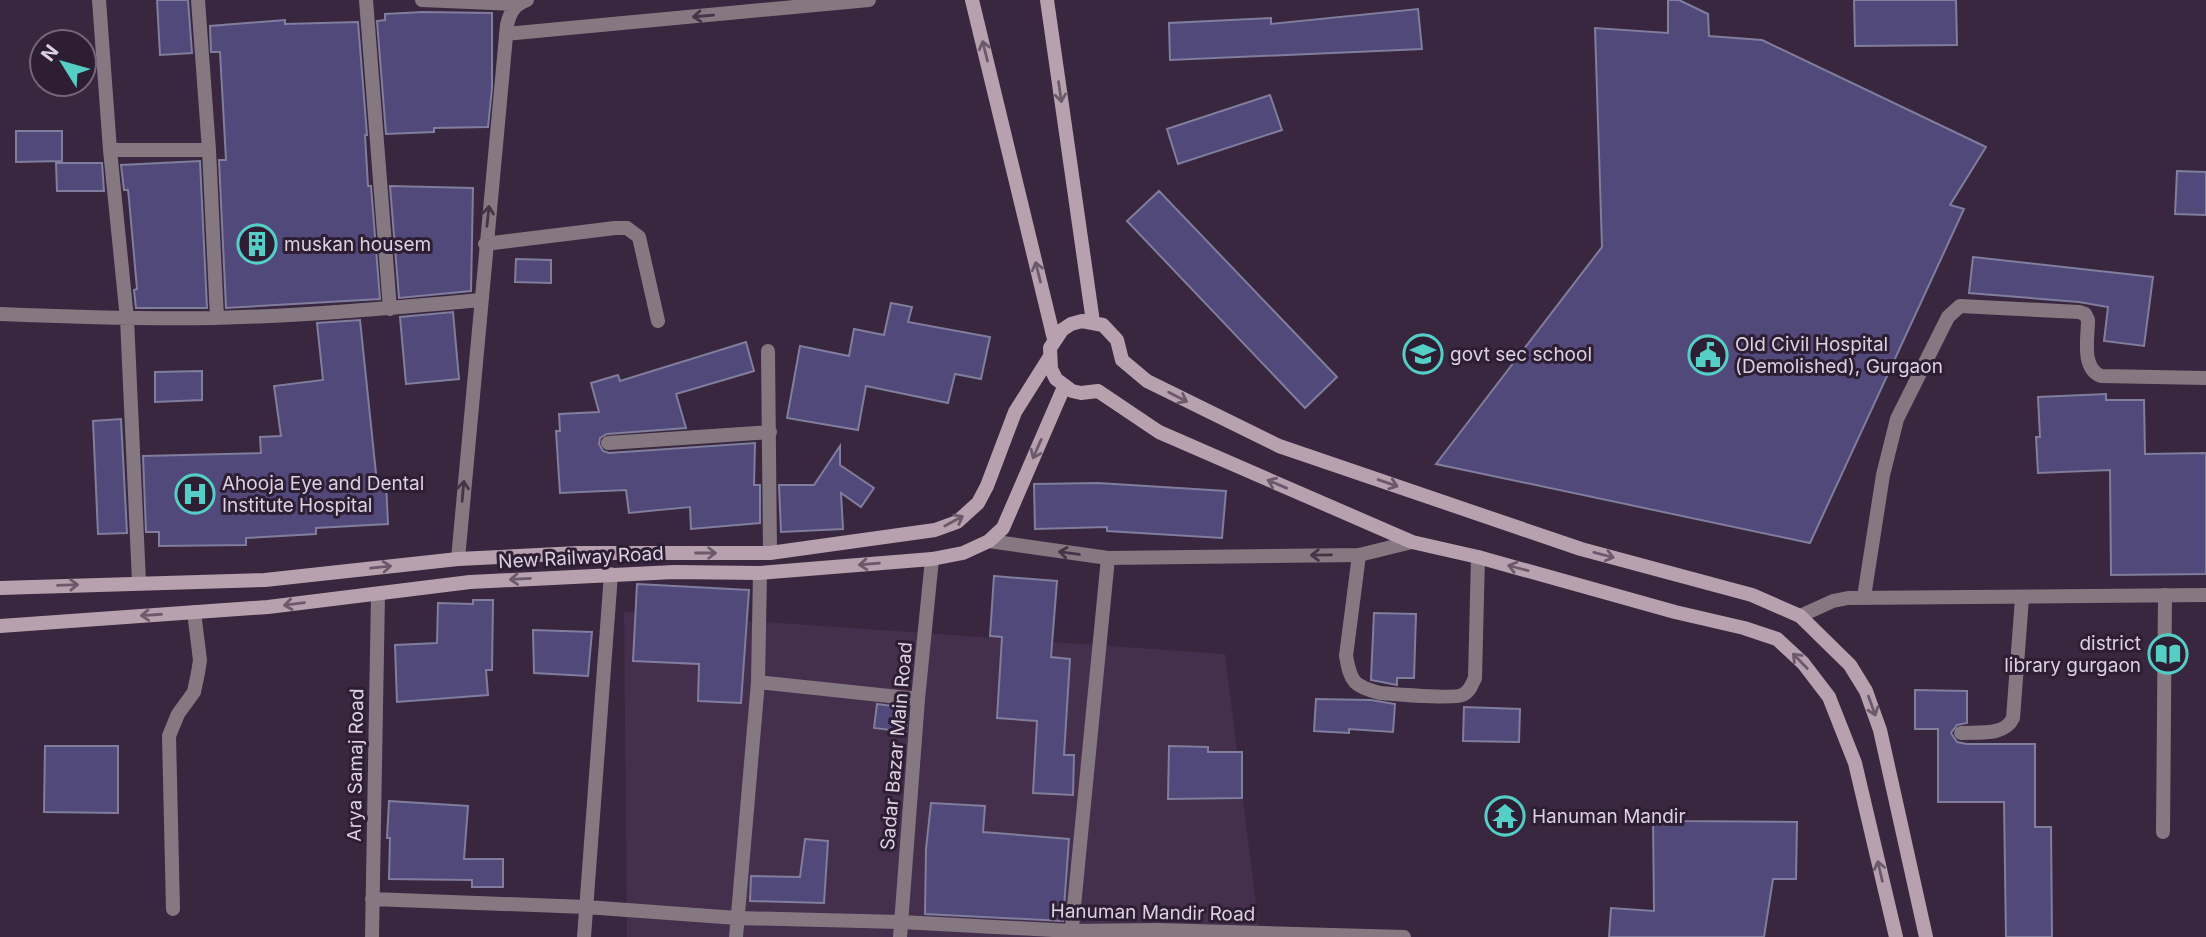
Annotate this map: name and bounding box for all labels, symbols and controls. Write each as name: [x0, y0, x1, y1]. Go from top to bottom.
one-way arrow: [692, 9, 715, 22]
north arrow: [28, 28, 98, 98]
text: N: [36, 40, 63, 66]
one-way arrow: [977, 40, 991, 63]
one-way arrow: [1054, 80, 1067, 103]
one-way arrow: [482, 205, 495, 228]
building icon: muskan housem: [236, 223, 278, 265]
place label: muskan housem: [284, 233, 431, 256]
one-way arrow: [1031, 261, 1044, 284]
school or university icon: govt sec school: [1402, 333, 1444, 375]
place label: Old Civil Hospital (Demolished), Gurgaon: [1735, 333, 1943, 378]
public building icon: Old Civil Hospital (Demolished), Gurgaon: [1687, 334, 1729, 376]
place label: govt sec school: [1450, 343, 1592, 366]
one-way arrow: [1167, 390, 1188, 404]
one-way arrow: [1030, 438, 1043, 460]
place label: Ahooja Eye and Dental Institute Hospital: [222, 472, 424, 517]
hospital icon: Ahooja Eye and Dental Institute Hospital: [174, 473, 216, 515]
one-way arrow: [1266, 477, 1288, 490]
one-way arrow: [1377, 478, 1399, 490]
one-way arrow: [457, 480, 470, 503]
one-way arrow: [944, 514, 964, 528]
street label: New Railway Road: [498, 542, 664, 573]
one-way arrow: [694, 546, 717, 560]
one-way arrow: [1058, 546, 1081, 559]
one-way arrow: [1310, 548, 1333, 562]
one-way arrow: [1592, 549, 1615, 562]
one-way arrow: [859, 558, 881, 571]
one-way arrow: [369, 561, 392, 574]
one-way arrow: [1507, 561, 1530, 574]
one-way arrow: [509, 573, 532, 586]
one-way arrow: [56, 578, 79, 591]
one-way arrow: [283, 598, 306, 611]
one-way arrow: [140, 609, 163, 622]
place label: district library gurgaon: [2004, 632, 2141, 677]
library icon: district library gurgaon: [2147, 633, 2189, 675]
street label: Sadar Bazar Main Road: [876, 641, 917, 851]
one-way arrow: [1792, 653, 1809, 671]
street label: Arya Samaj Road: [343, 688, 368, 842]
one-way arrow: [1867, 695, 1879, 717]
temple icon: Hanuman Mandir: [1484, 795, 1526, 837]
place label: Hanuman Mandir: [1532, 805, 1686, 828]
one-way arrow: [1873, 860, 1886, 882]
street label: Hanuman Mandir Road: [1050, 899, 1256, 926]

